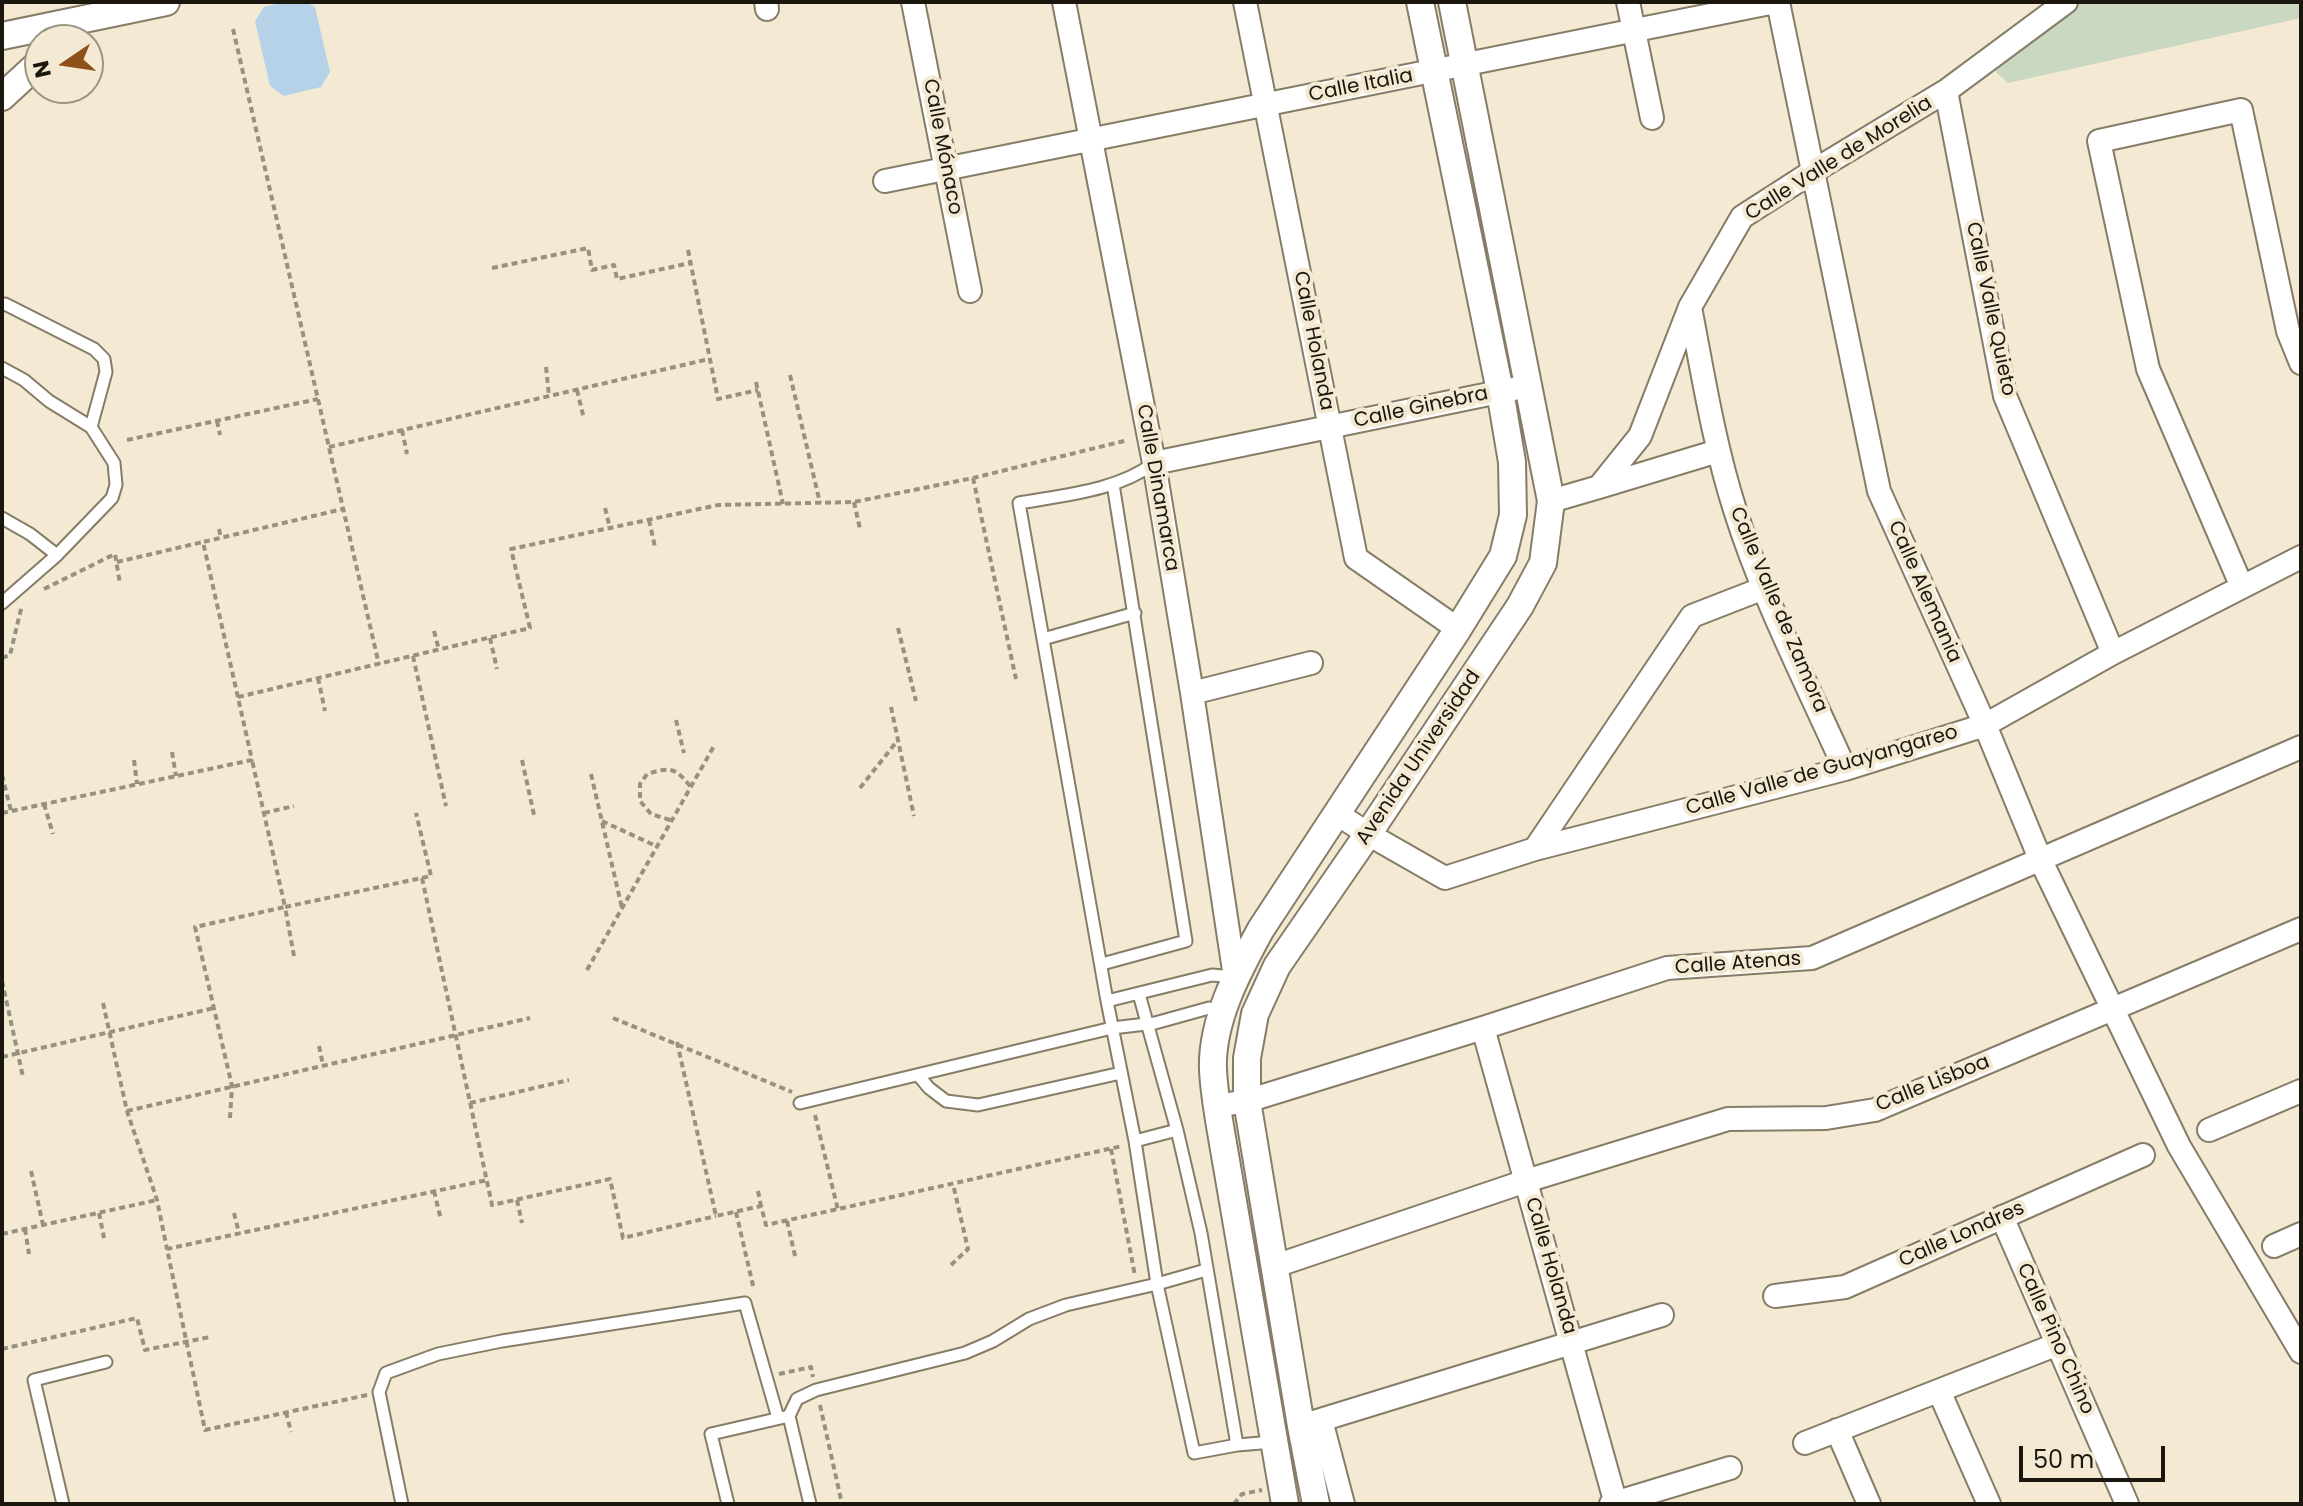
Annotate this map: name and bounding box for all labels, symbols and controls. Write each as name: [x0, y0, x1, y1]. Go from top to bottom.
north arrow: [24, 24, 104, 104]
text: N: [25, 58, 59, 81]
street label: Calle Italia: [1307, 64, 1415, 108]
street label: Calle Mónaco: [917, 77, 967, 217]
street label: Calle Valle de Morelia: [1741, 92, 1937, 226]
street label: Calle Valle Quieto: [1960, 220, 2020, 398]
street label: Calle Holanda: [1288, 269, 1338, 413]
street label: Calle Ginebra: [1352, 382, 1490, 434]
street label: Calle Dinamarca: [1130, 403, 1184, 573]
street label: Calle Valle de Zamora: [1724, 504, 1832, 716]
street label: Calle Alemania: [1882, 517, 1966, 667]
street label: Avenida Universidad: [1352, 666, 1486, 850]
street label: Calle Valle de Guayangareo: [1683, 721, 1961, 821]
street label: Calle Atenas: [1674, 948, 1802, 980]
street label: Calle Lisboa: [1873, 1050, 1993, 1118]
street label: Calle Holanda: [1519, 1195, 1581, 1337]
street label: Calle Londres: [1896, 1197, 2028, 1273]
street label: Calle Pino Chino: [2011, 1260, 2099, 1418]
scale bar: [2023, 1430, 2169, 1480]
text: 50 m: [2033, 1443, 2094, 1476]

